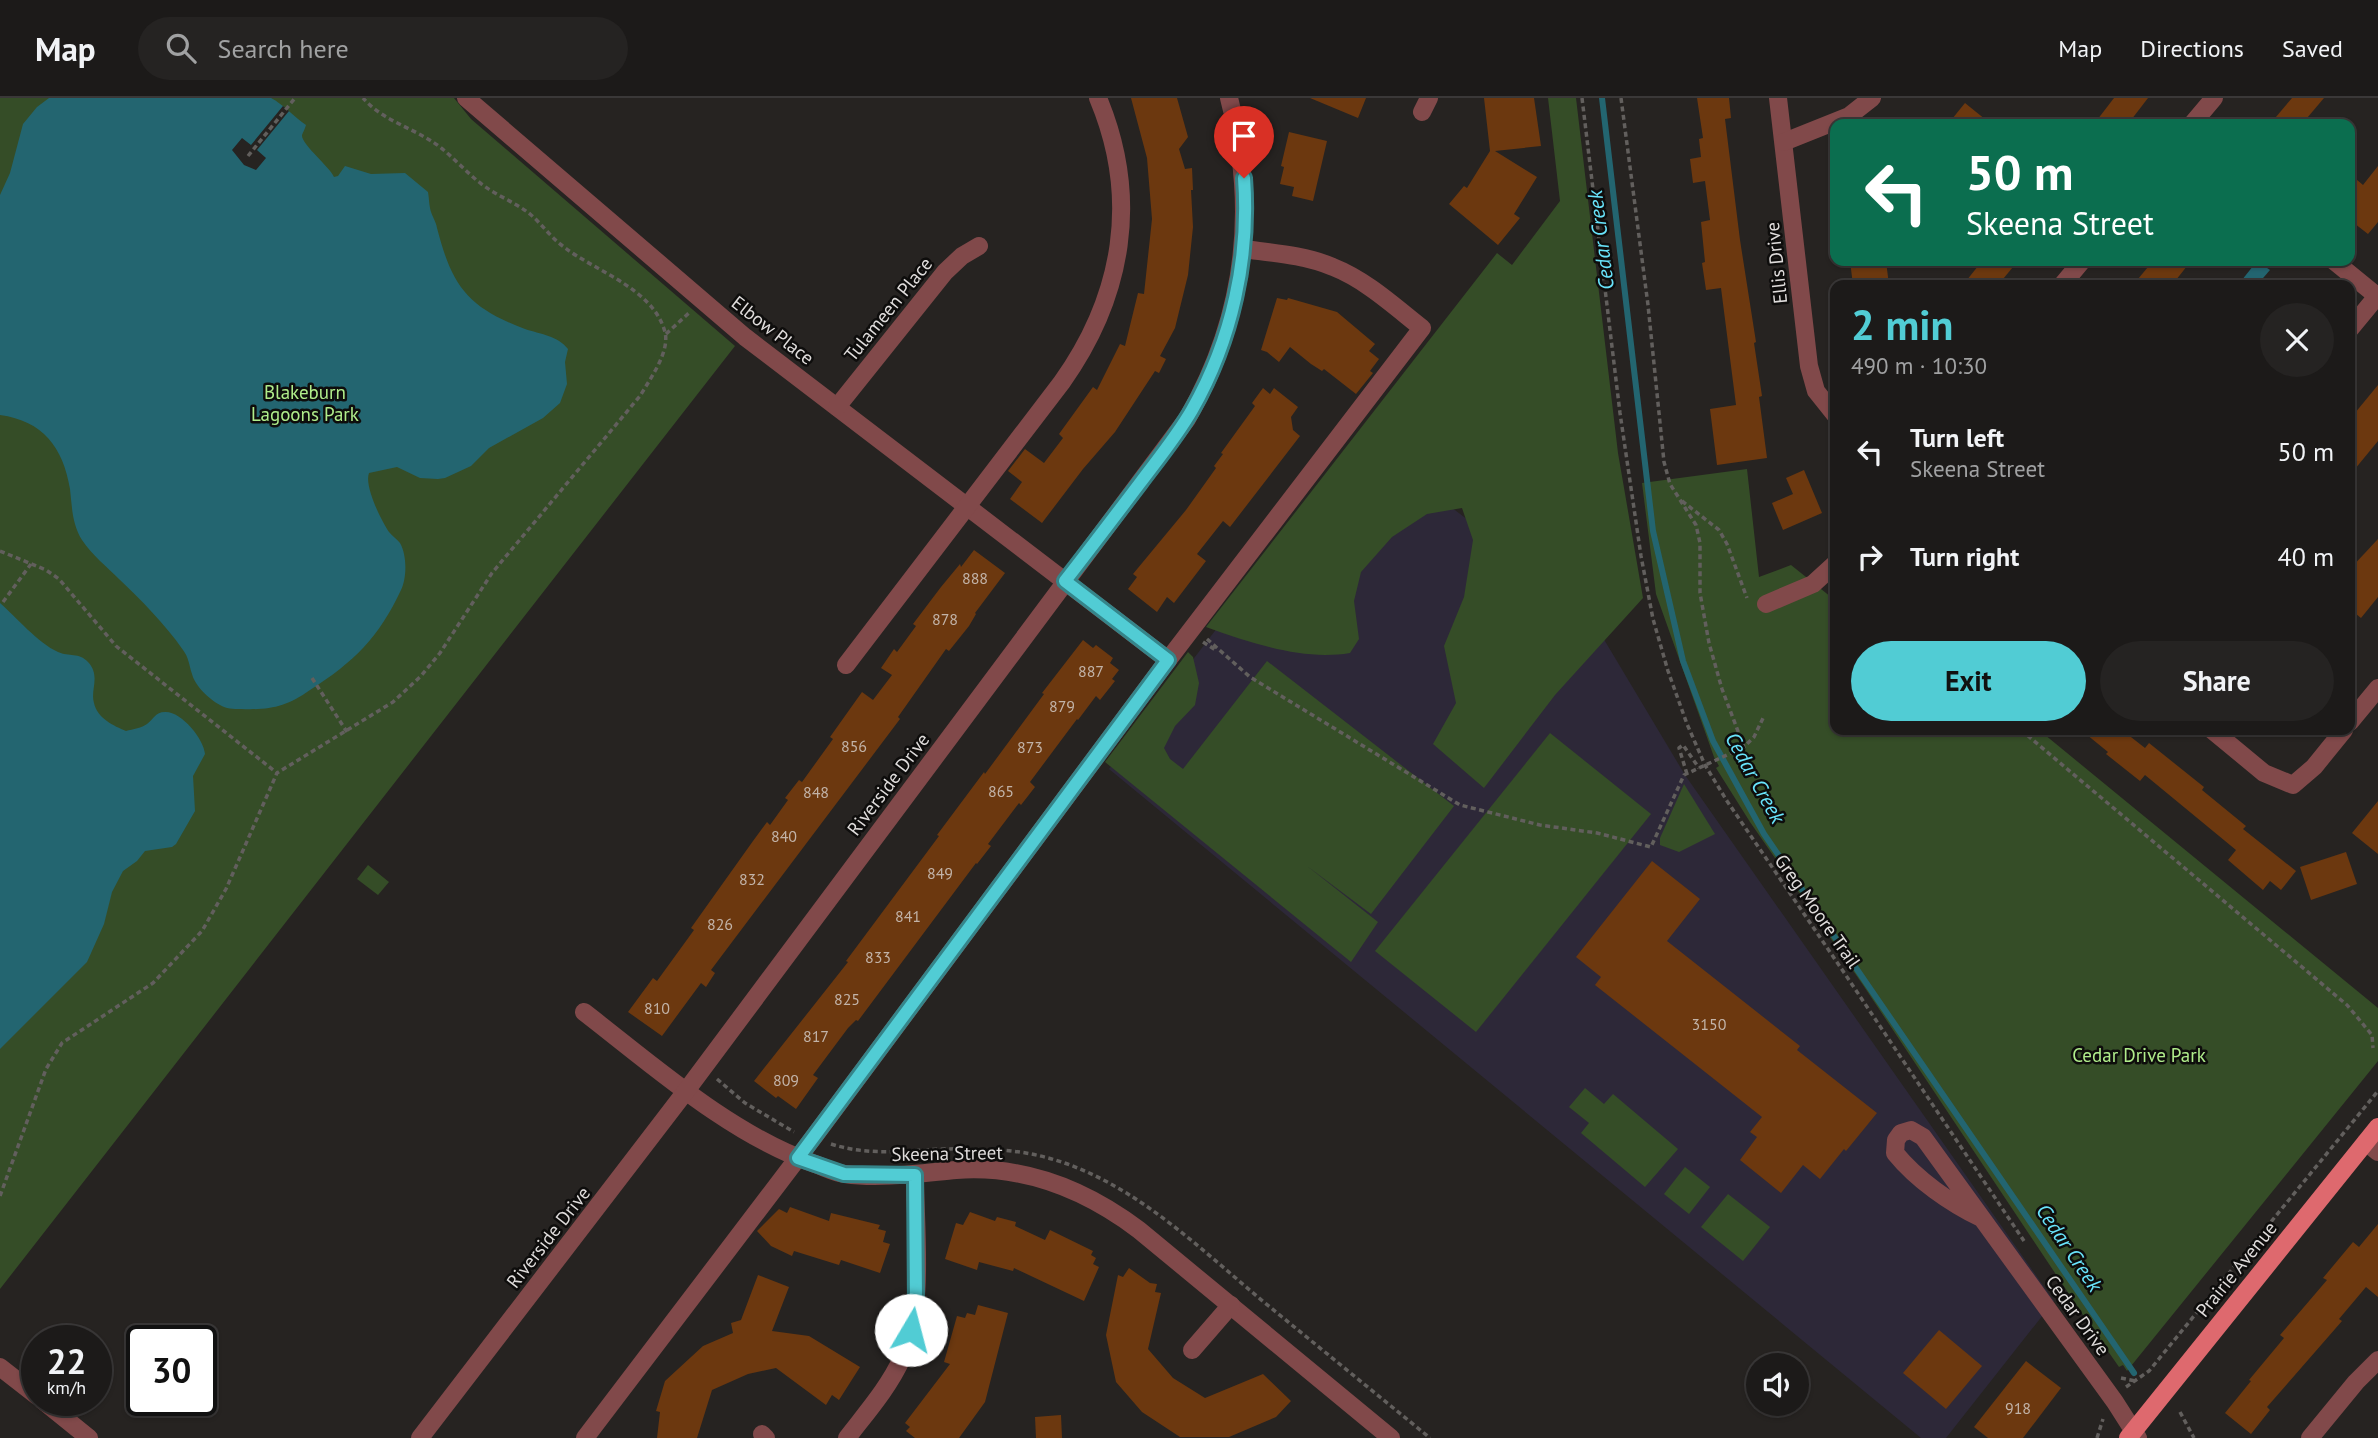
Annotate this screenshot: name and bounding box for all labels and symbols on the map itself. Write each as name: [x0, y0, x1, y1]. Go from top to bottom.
pin: [1214, 106, 1274, 178]
water label: Cedar Creek: [1581, 187, 1620, 291]
street label: Ellis Drive: [1760, 221, 1792, 305]
street label: Tulameen Place: [839, 252, 937, 366]
street label: Elbow Place: [727, 290, 819, 370]
park label: Blakeburn Lagoons Park: [251, 380, 359, 426]
house number: 888: [962, 568, 988, 588]
house number: 878: [932, 609, 958, 629]
house number: 887: [1078, 661, 1104, 681]
house number: 879: [1049, 696, 1075, 716]
water label: Cedar Creek: [1719, 727, 1792, 830]
street label: Riverside Drive: [842, 728, 934, 840]
house number: 856: [841, 736, 867, 756]
house number: 873: [1017, 737, 1043, 757]
house number: 865: [988, 781, 1014, 801]
house number: 848: [803, 782, 829, 802]
house number: 840: [771, 826, 797, 846]
street label: Greg Moore Trail: [1770, 849, 1866, 973]
house number: 849: [927, 863, 953, 883]
house number: 832: [739, 869, 765, 889]
house number: 841: [895, 906, 921, 926]
house number: 826: [707, 914, 733, 934]
house number: 833: [865, 947, 891, 967]
house number: 825: [834, 989, 860, 1009]
house number: 810: [644, 998, 670, 1018]
house number: 3150: [1692, 1014, 1727, 1034]
house number: 817: [803, 1026, 829, 1046]
park label: Cedar Drive Park: [2072, 1043, 2206, 1067]
house number: 809: [773, 1070, 799, 1090]
street label: Skeena Street: [891, 1140, 1003, 1166]
street label: Riverside Drive: [501, 1182, 595, 1292]
water label: Cedar Creek: [2030, 1199, 2110, 1298]
street label: Prairie Avenue: [2190, 1216, 2282, 1322]
street label: Cedar Drive: [2041, 1270, 2115, 1360]
position arrow: [874, 1293, 948, 1367]
speed limit sign: 30: [126, 1325, 217, 1416]
house number: 918: [2005, 1398, 2031, 1418]

